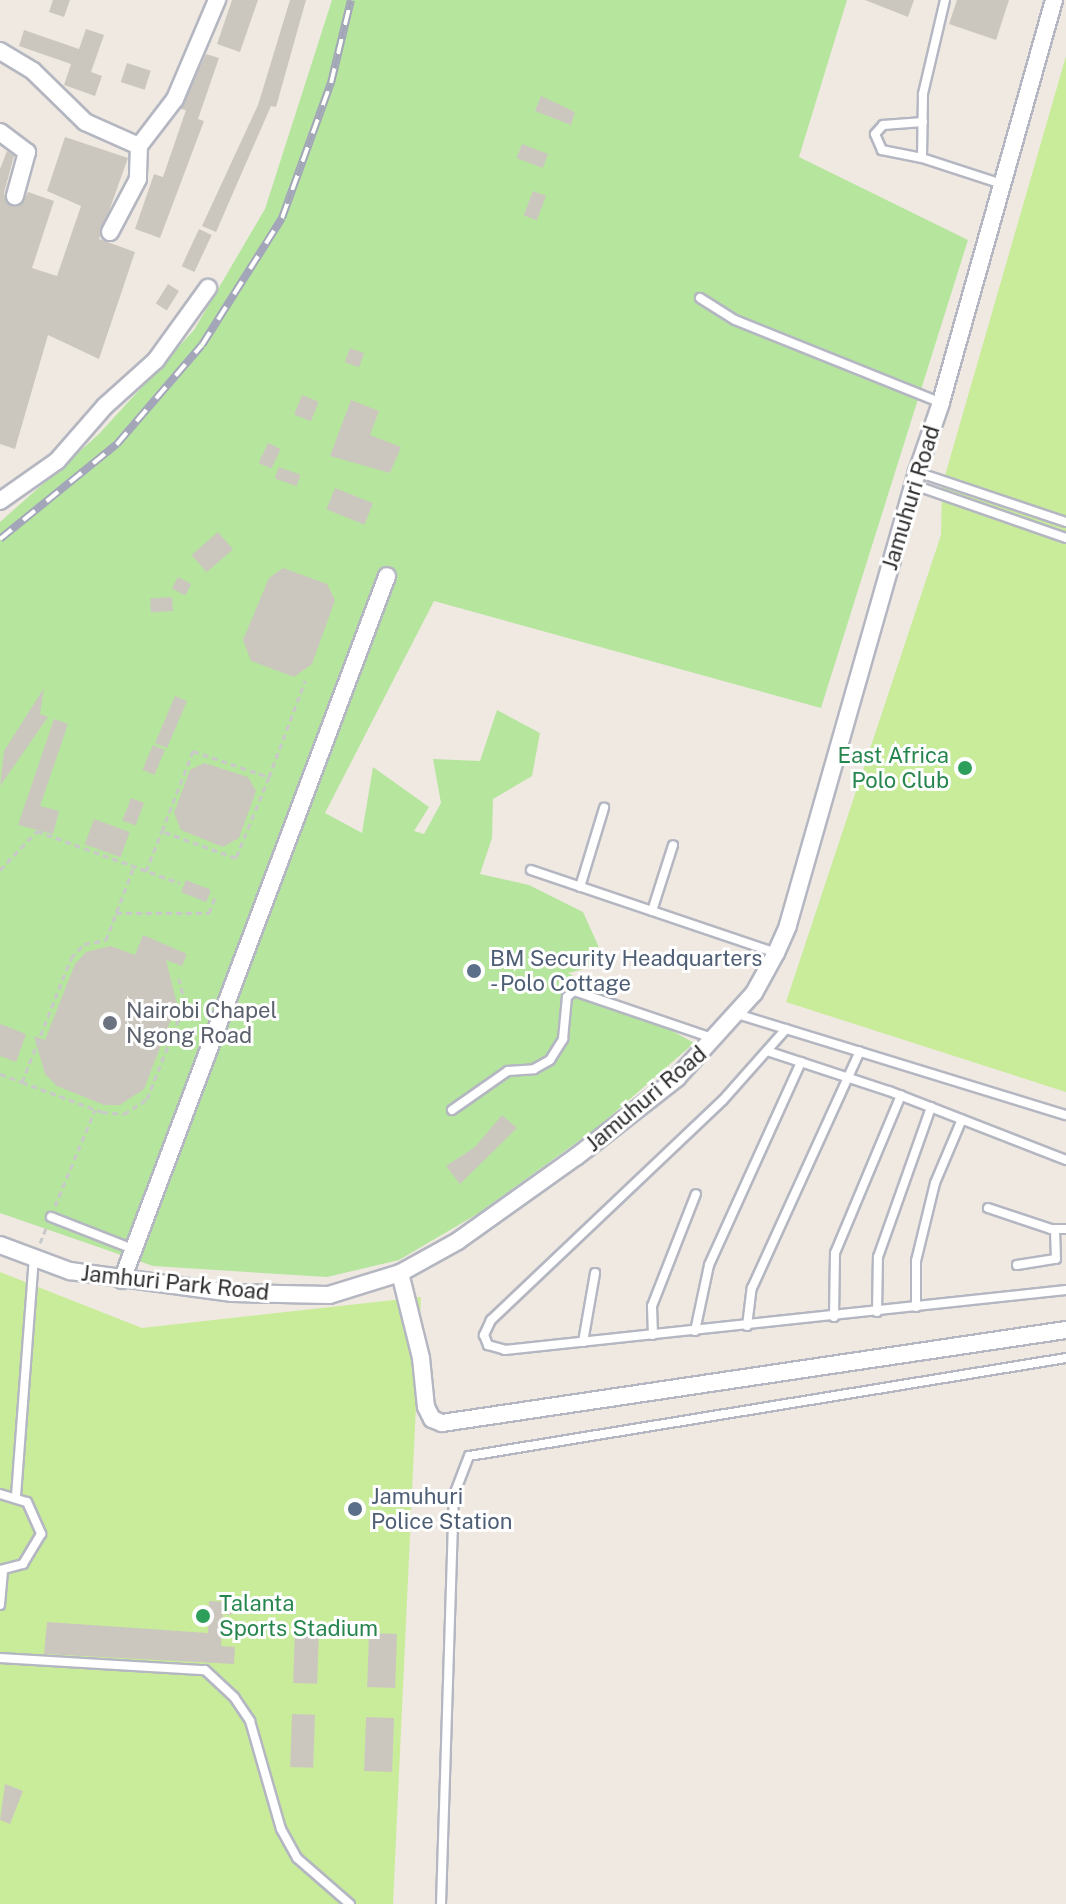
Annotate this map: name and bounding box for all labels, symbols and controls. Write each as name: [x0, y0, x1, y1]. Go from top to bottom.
street label: Jamuhuri Road: [876, 423, 946, 573]
place label: East Africa Polo Club: [837, 742, 949, 794]
marker: East Africa Polo Club: [956, 759, 974, 777]
place label: BM Security Headquarters - Polo Cottage: [490, 945, 762, 996]
marker: BM Security Headquarters - Polo Cottage: [465, 962, 483, 980]
place label: Nairobi Chapel Ngong Road: [126, 997, 277, 1048]
marker: Nairobi Chapel Ngong Road: [101, 1014, 119, 1032]
street label: Jamuhuri Road: [580, 1041, 712, 1157]
street label: Jamhuri Park Road: [80, 1260, 270, 1306]
place label: Jamuhuri Police Station: [371, 1483, 513, 1534]
marker: Jamuhuri Police Station: [346, 1500, 364, 1518]
place label: Talanta Sports Stadium: [219, 1590, 378, 1642]
marker: Talanta Sports Stadium: [194, 1607, 212, 1625]

